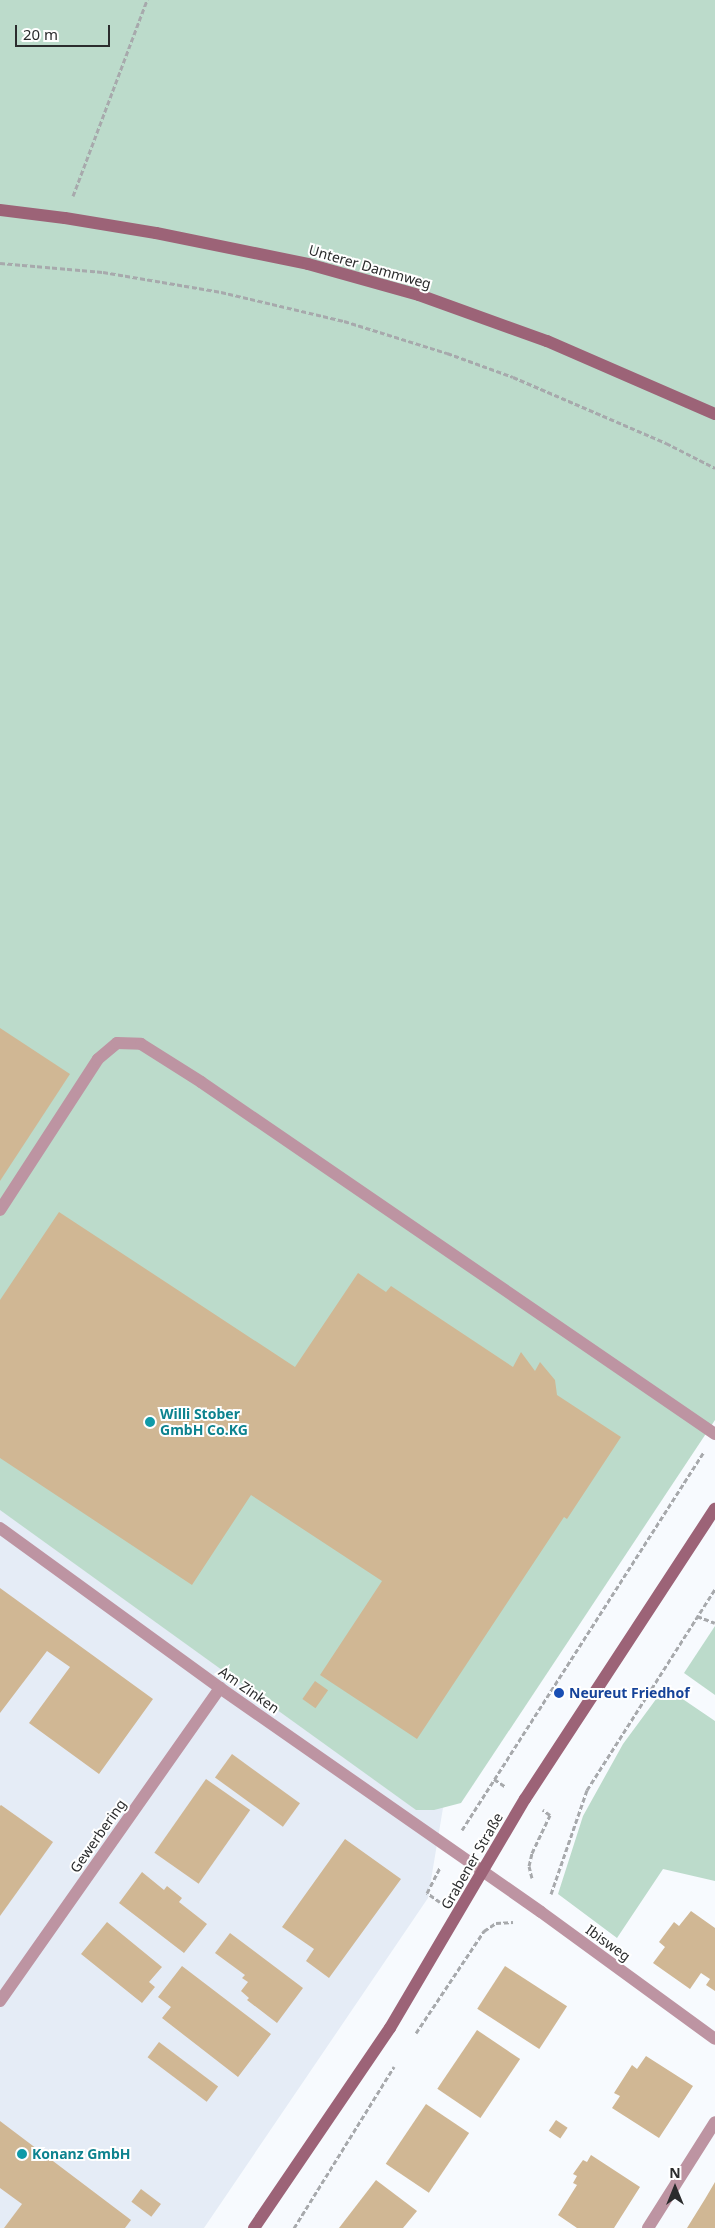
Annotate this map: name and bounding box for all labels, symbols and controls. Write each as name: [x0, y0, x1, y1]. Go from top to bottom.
scale bar: [18, 15, 112, 47]
text: 20 m: [23, 24, 58, 44]
street label: Unterer Dammweg: [307, 242, 433, 292]
place label: Willi Stober GmbH Co.KG: [160, 1406, 248, 1438]
marker: Willi Stober GmbH Co.KG: [144, 1416, 156, 1428]
street label: Am Zinken: [216, 1663, 282, 1717]
place label: Neureut Friedhof: [569, 1685, 690, 1701]
marker: Neureut Friedhof: [553, 1687, 565, 1699]
street label: Gewerbering: [67, 1796, 129, 1876]
street label: Grabener Straße: [438, 1810, 506, 1912]
street label: Ibisweg: [582, 1921, 634, 1965]
place label: Konanz GmbH: [32, 2146, 131, 2162]
marker: Konanz GmbH: [16, 2148, 28, 2160]
north arrow: [650, 2163, 700, 2213]
text: N: [669, 2163, 681, 2182]

